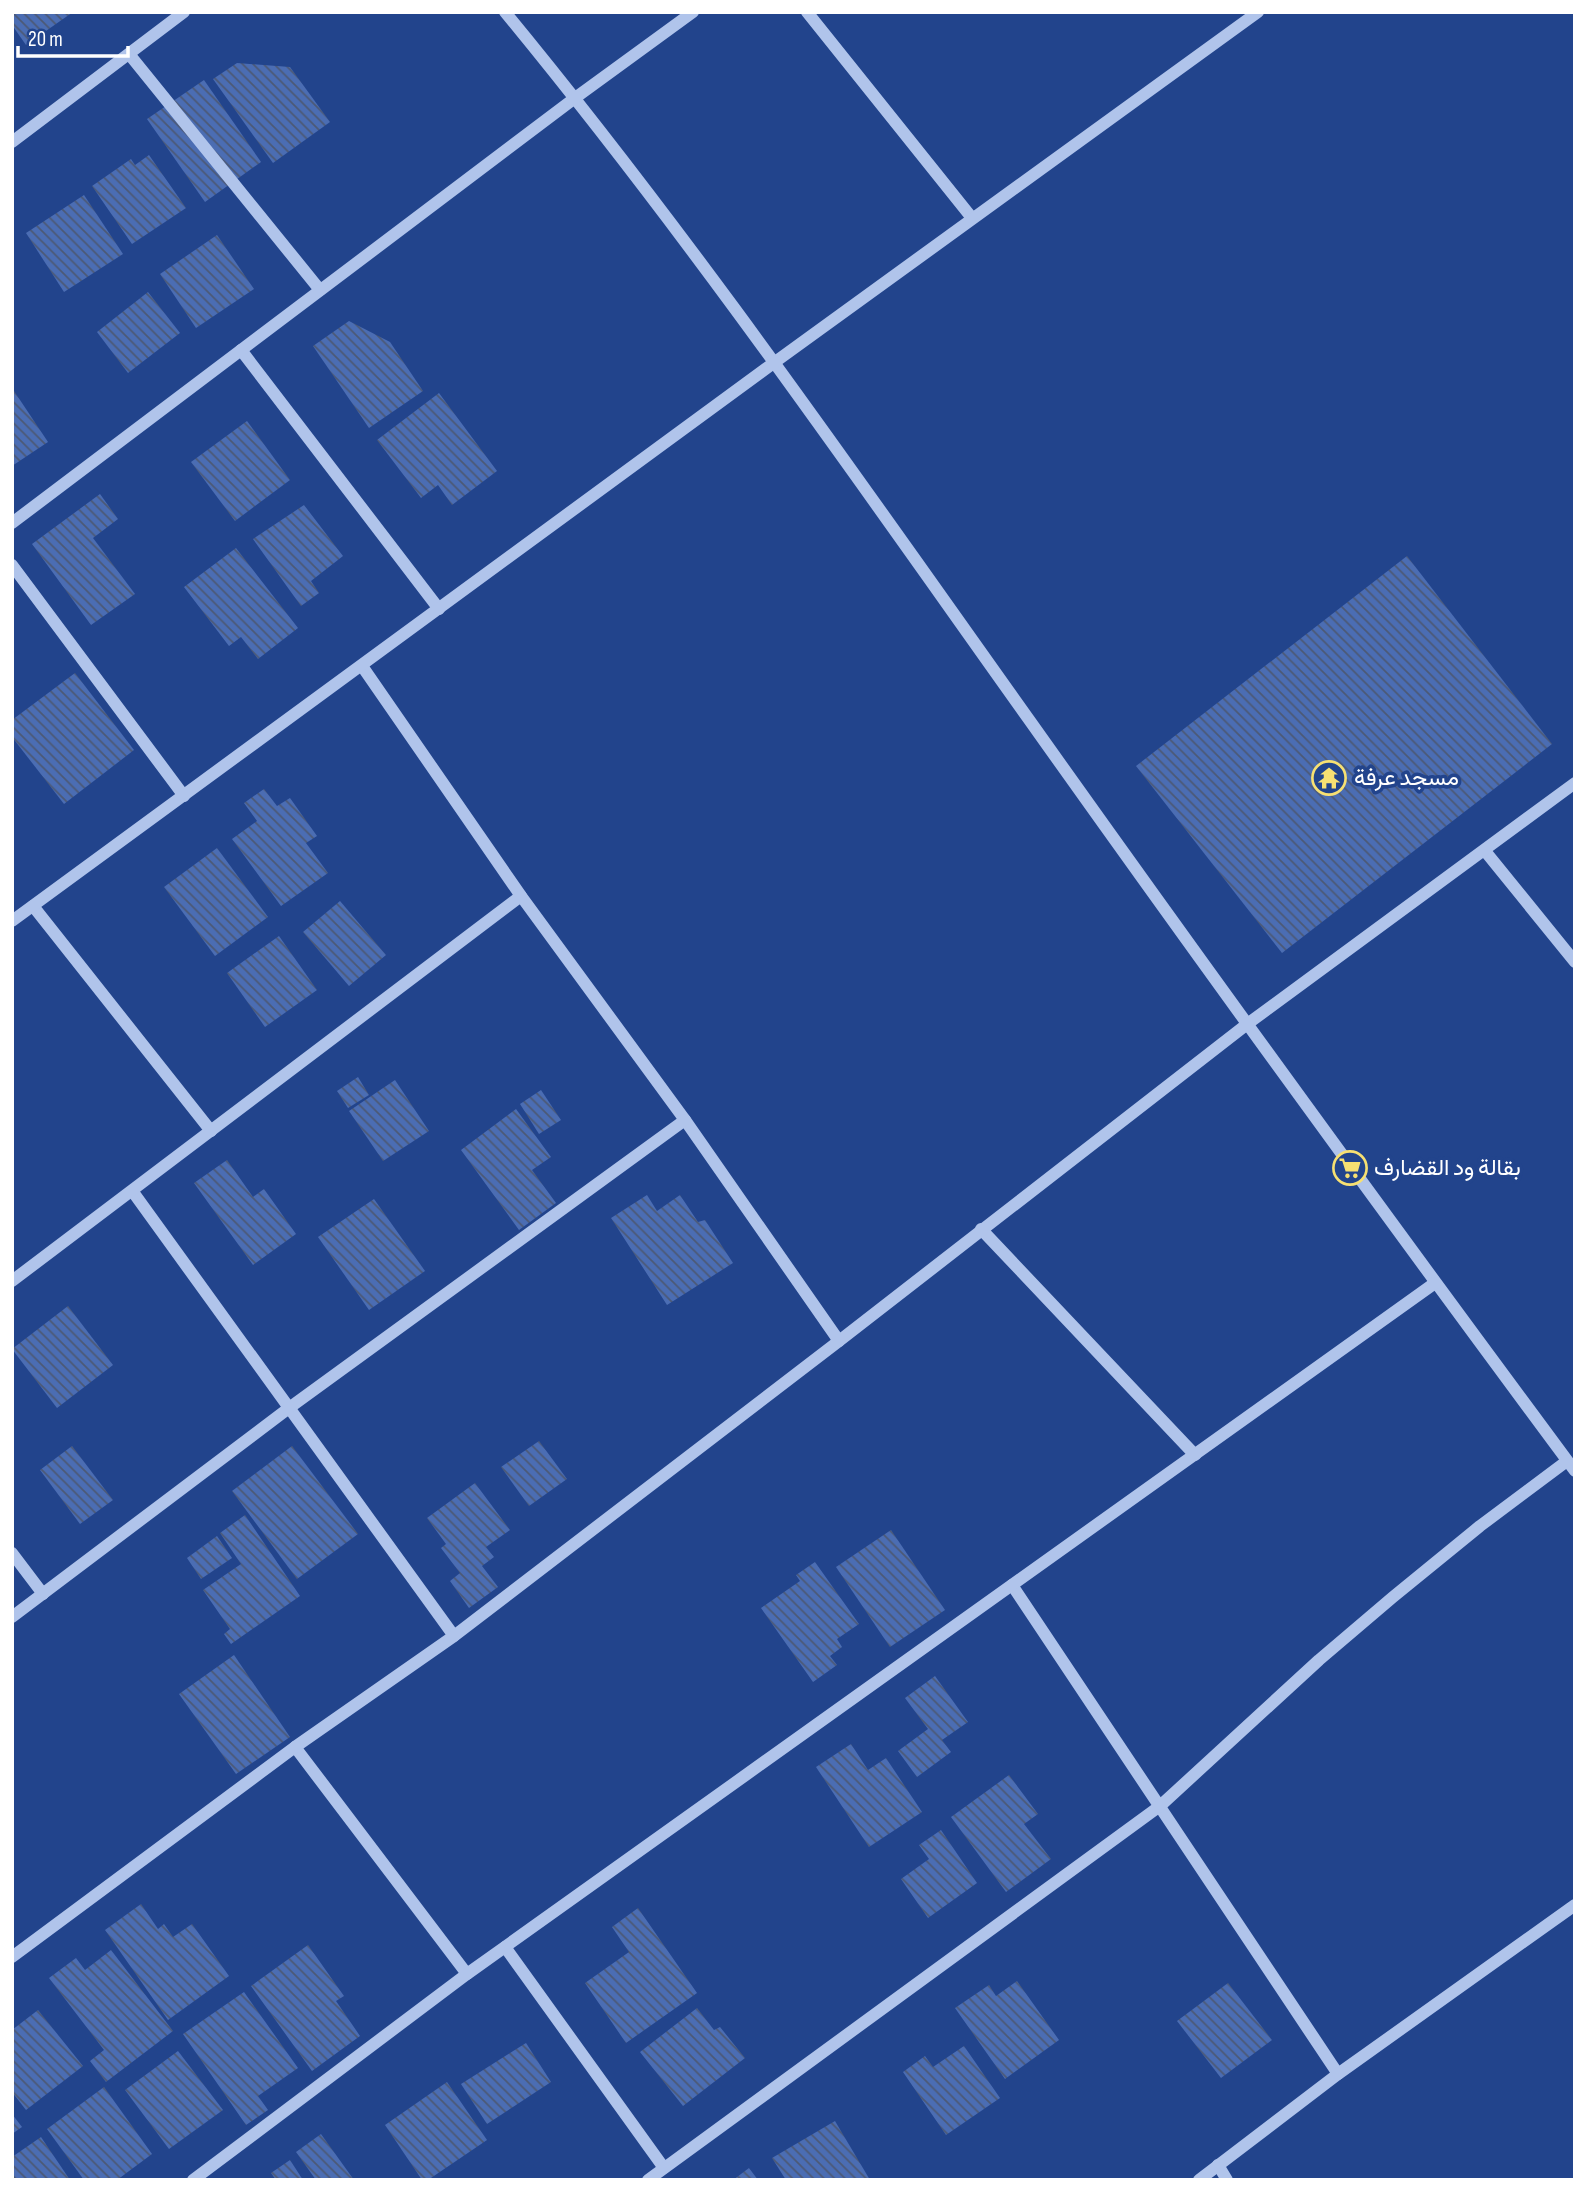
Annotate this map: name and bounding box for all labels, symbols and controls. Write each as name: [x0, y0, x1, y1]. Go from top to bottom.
scale bar: [18, 14, 128, 58]
text: 20 m: [28, 27, 63, 52]
temple icon: مسجد عرفة: [1310, 759, 1348, 797]
place label: مسجد عرفة: [1354, 764, 1459, 792]
supermarket icon: بقالة ود القضارف: [1331, 1149, 1369, 1187]
place label: بقالة ود القضارف: [1374, 1154, 1521, 1182]

